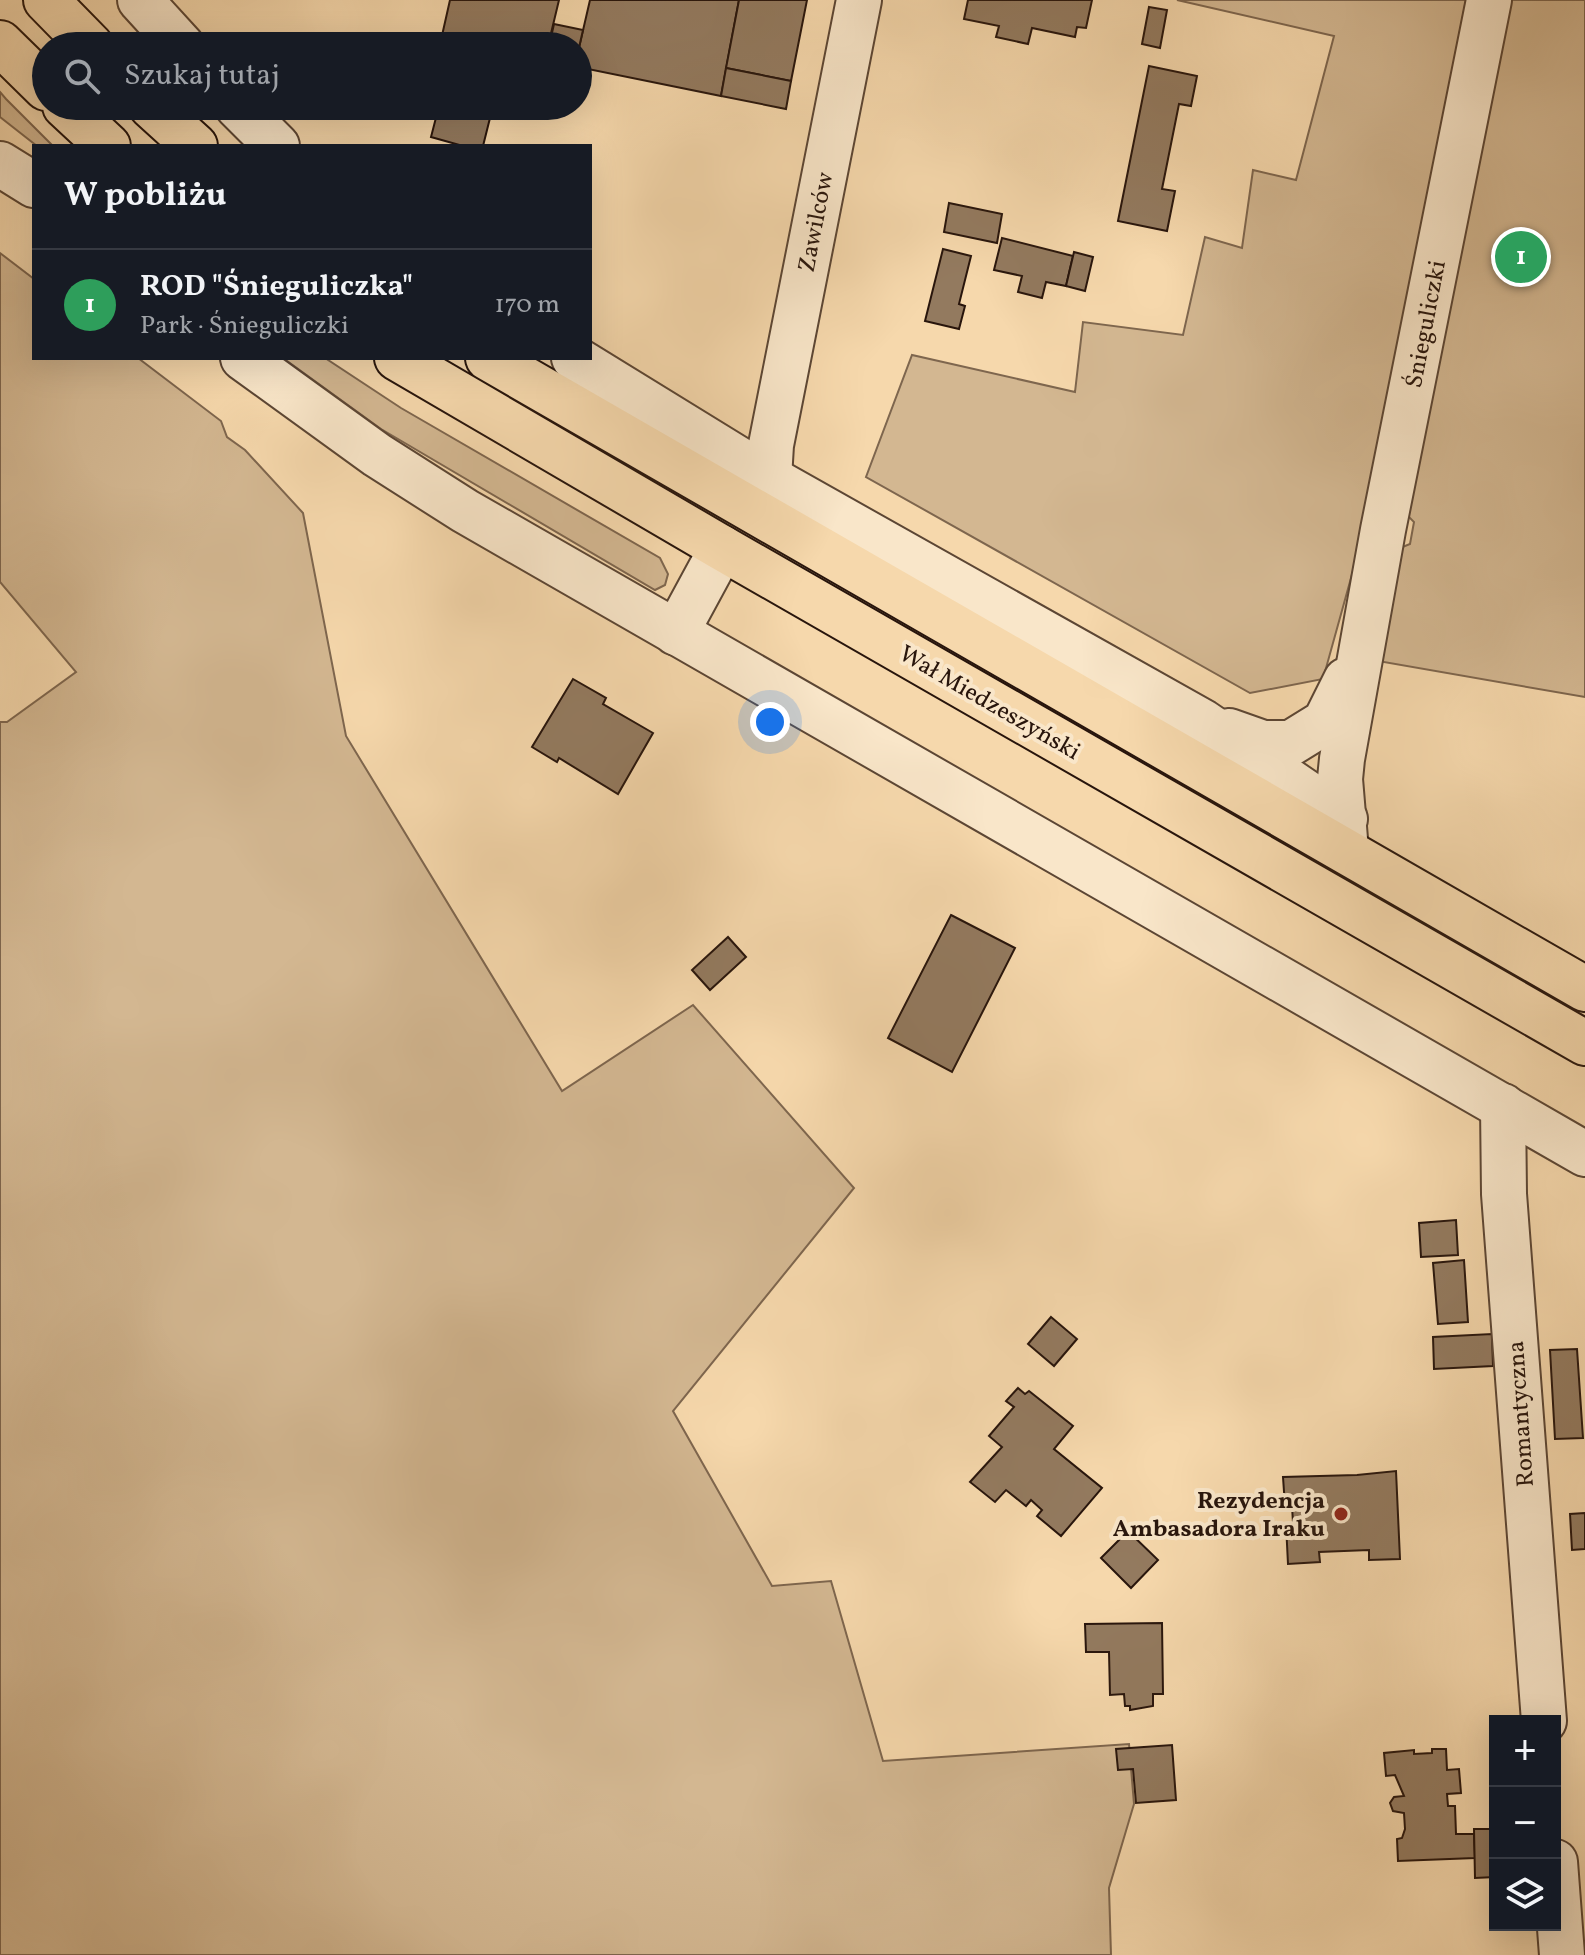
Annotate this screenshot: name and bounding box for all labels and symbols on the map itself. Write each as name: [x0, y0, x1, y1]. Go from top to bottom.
street label: Zawilców: [791, 169, 843, 275]
pin: 1: [1495, 227, 1547, 287]
street label: Śnieguliczki: [1398, 258, 1456, 391]
street label: Wał Miedzeszyński: [892, 638, 1086, 770]
your location: [750, 702, 790, 742]
street label: Romantyczna: [1500, 1340, 1544, 1488]
place label: Rezydencja Ambasadora Iraku: [1113, 1485, 1325, 1547]
marker: Rezydencja Ambasadora Iraku: [1332, 1505, 1350, 1523]

